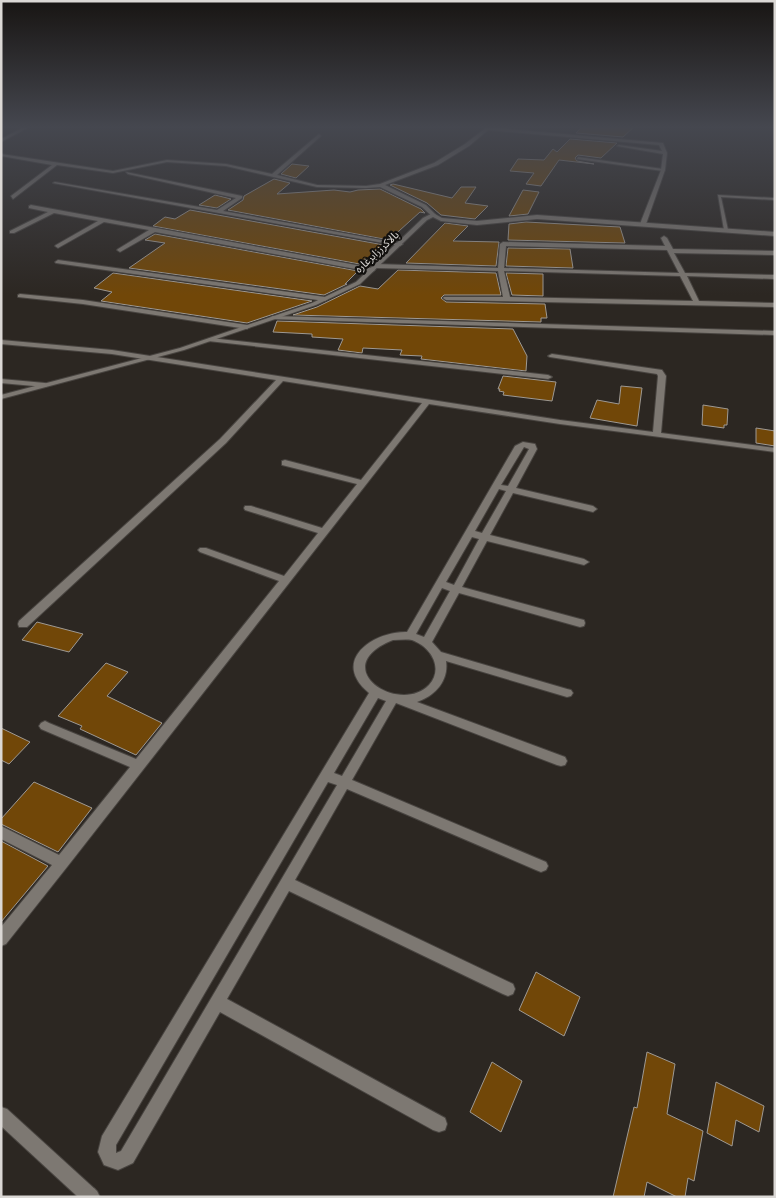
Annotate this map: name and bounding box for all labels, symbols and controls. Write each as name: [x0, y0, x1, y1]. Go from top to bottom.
street label: بالاکرززابرغاره: [352, 228, 402, 276]

